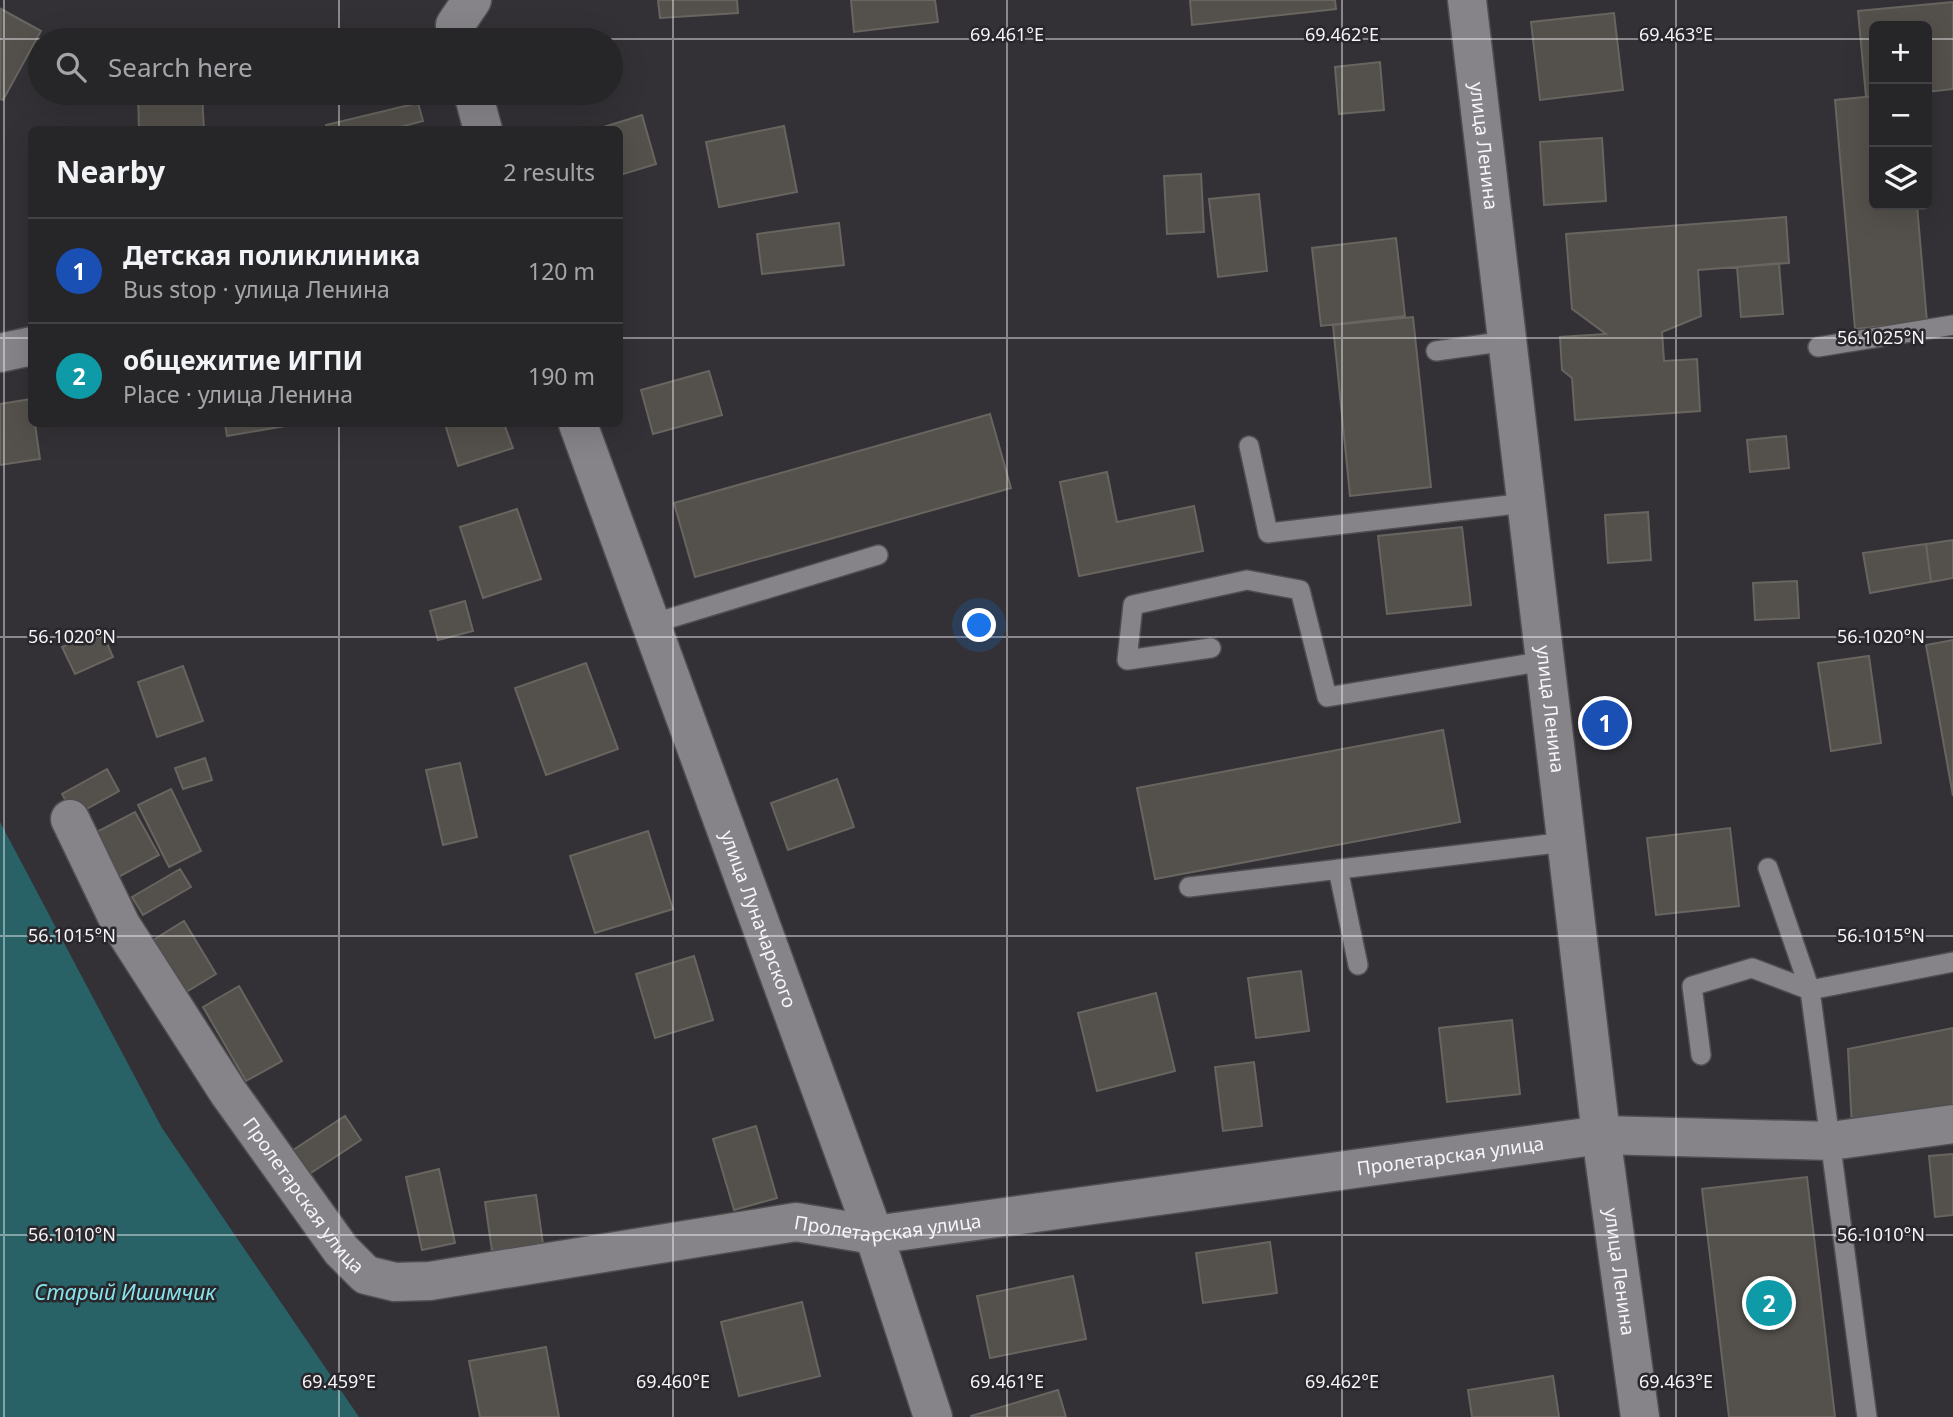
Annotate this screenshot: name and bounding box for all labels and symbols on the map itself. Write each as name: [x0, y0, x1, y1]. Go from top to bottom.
text: 69.461°E: [970, 22, 1044, 46]
text: 69.462°E: [1305, 22, 1379, 46]
text: 69.463°E: [1639, 22, 1713, 46]
street label: улица Ленина: [1464, 81, 1505, 211]
text: 56.1025°N: [1837, 325, 1925, 349]
your location: [962, 608, 996, 642]
text: 56.1020°N: [28, 624, 116, 648]
text: 56.1020°N: [1837, 624, 1925, 648]
street label: улица Ленина: [1530, 644, 1571, 774]
pin: 1: [1582, 697, 1628, 749]
street label: улица Луначарского: [714, 827, 803, 1011]
text: 56.1015°N: [28, 923, 116, 947]
text: 56.1015°N: [1837, 923, 1925, 947]
street label: Пролетарская улица: [237, 1112, 370, 1279]
street label: Пролетарская улица: [1355, 1130, 1546, 1181]
street label: улица Ленина: [1598, 1206, 1642, 1337]
street label: Пролетарская улица: [792, 1207, 983, 1248]
text: 56.1010°N: [28, 1222, 116, 1246]
text: 56.1010°N: [1837, 1222, 1925, 1246]
pin: 2: [1746, 1277, 1792, 1329]
water label: Старый Ишимчик: [34, 1278, 217, 1306]
text: 69.459°E: [302, 1369, 376, 1393]
text: 69.460°E: [636, 1369, 710, 1393]
text: 69.461°E: [970, 1369, 1044, 1393]
text: 69.462°E: [1305, 1369, 1379, 1393]
text: 69.463°E: [1639, 1369, 1713, 1393]

